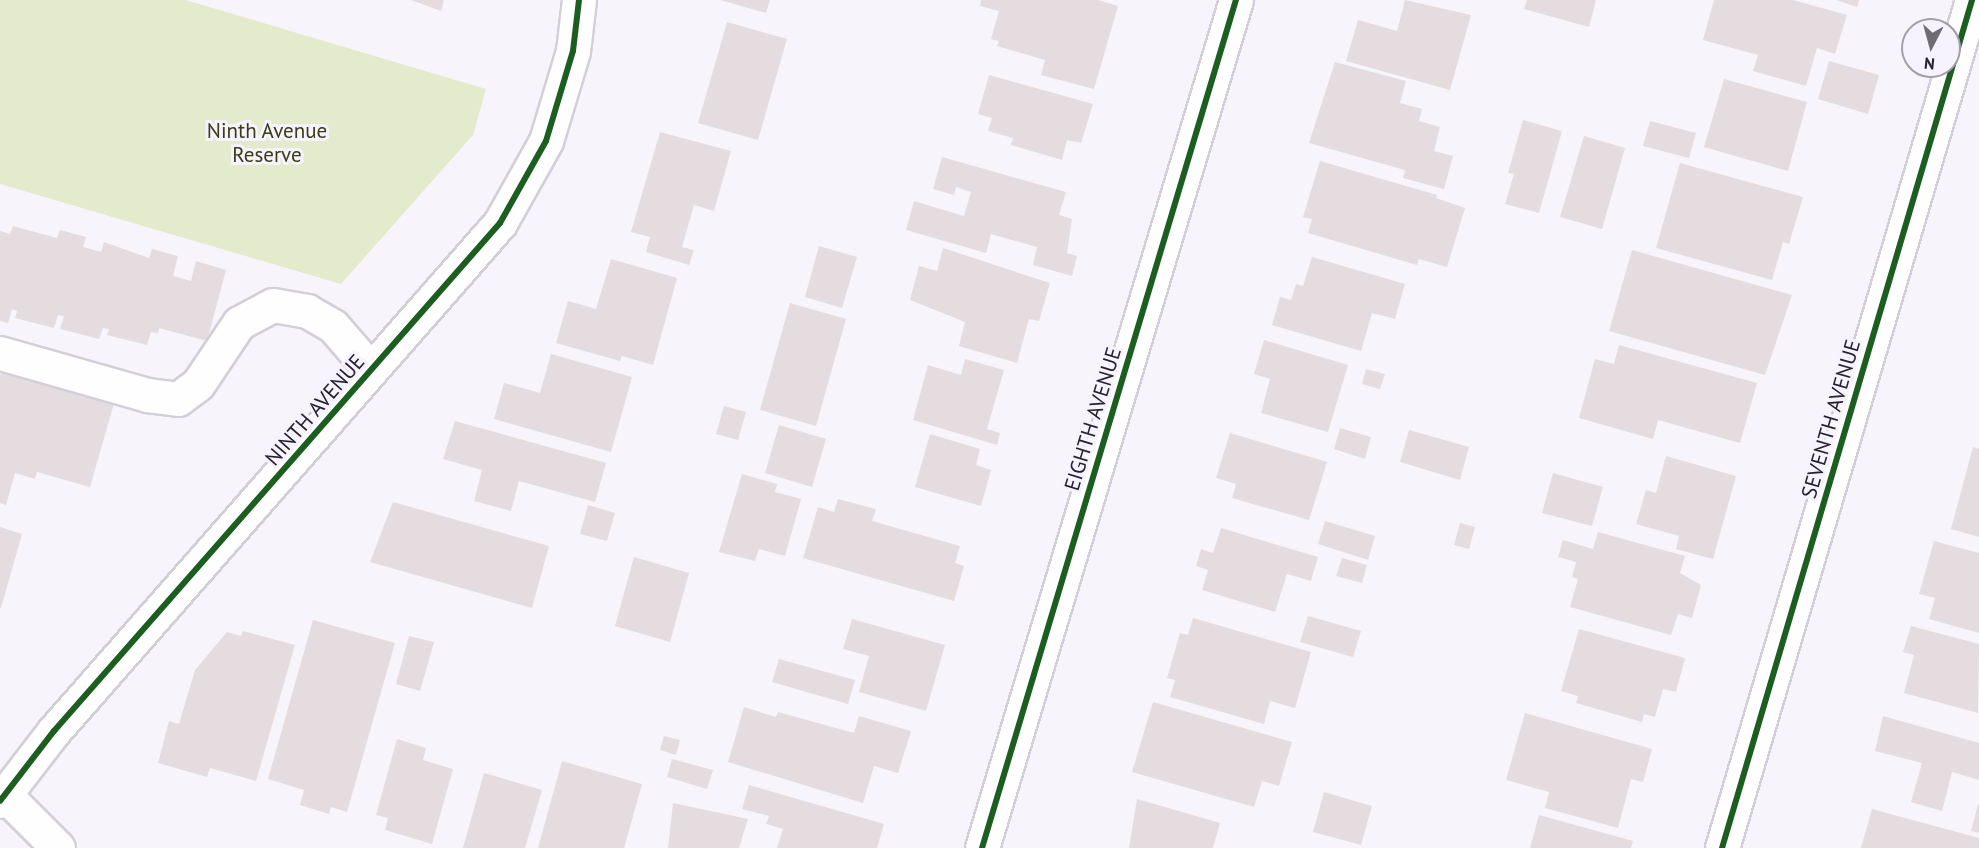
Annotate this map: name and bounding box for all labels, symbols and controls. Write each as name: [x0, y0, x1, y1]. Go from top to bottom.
north arrow: [1901, 18, 1961, 78]
text: N: [1923, 53, 1936, 74]
park label: Ninth Avenue Reserve: [206, 118, 328, 168]
street label: SEVENTH AVENUE: [1796, 336, 1866, 502]
street label: EIGHTH AVENUE: [1059, 344, 1127, 494]
street label: NINTH AVENUE: [260, 349, 370, 471]

